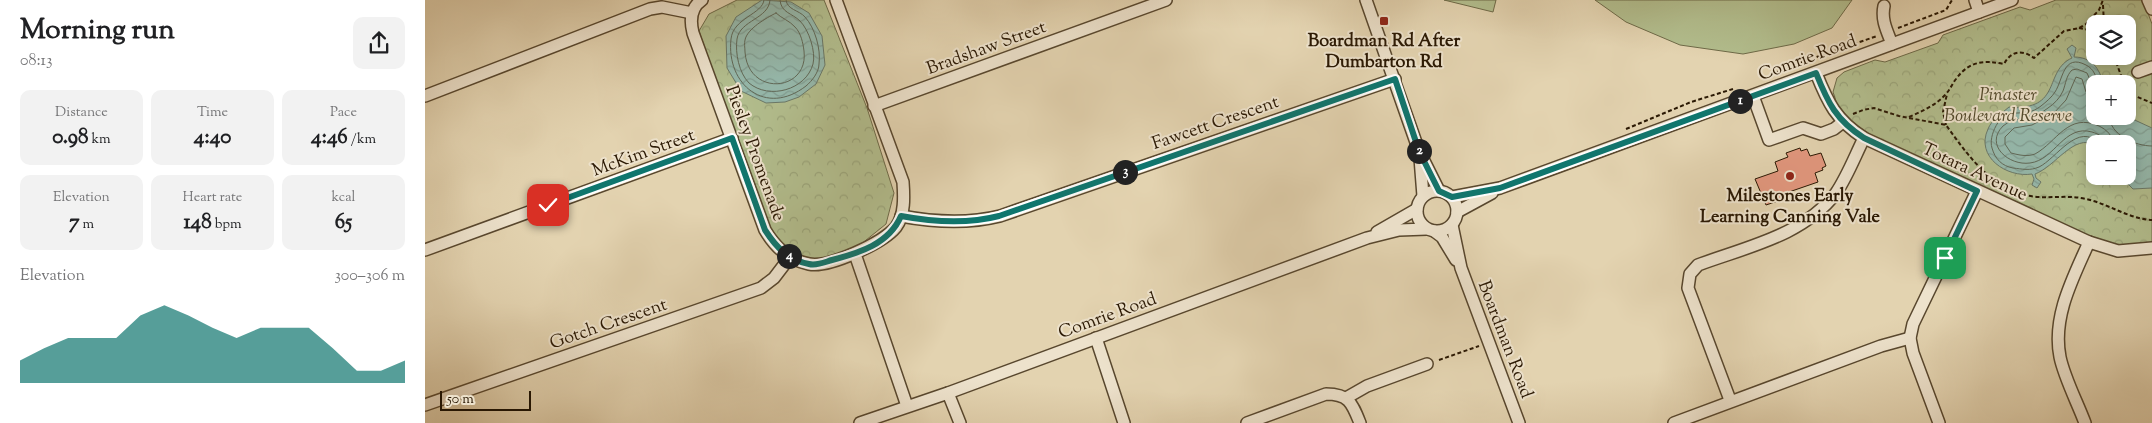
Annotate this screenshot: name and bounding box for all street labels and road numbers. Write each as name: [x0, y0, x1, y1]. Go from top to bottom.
street label: Bradshaw Street: [923, 15, 1050, 83]
street label: Comrie Road: [1755, 29, 1861, 89]
street label: Piesley Promenade: [717, 82, 791, 225]
street label: Fawcett Crescent: [1149, 90, 1283, 158]
street label: McKim Street: [589, 123, 699, 185]
street label: Totara Avenue: [1917, 137, 2031, 209]
street label: Boardman Road: [1470, 277, 1539, 402]
street label: Comrie Road: [1055, 287, 1161, 347]
street label: Gotch Crescent: [546, 293, 671, 357]

